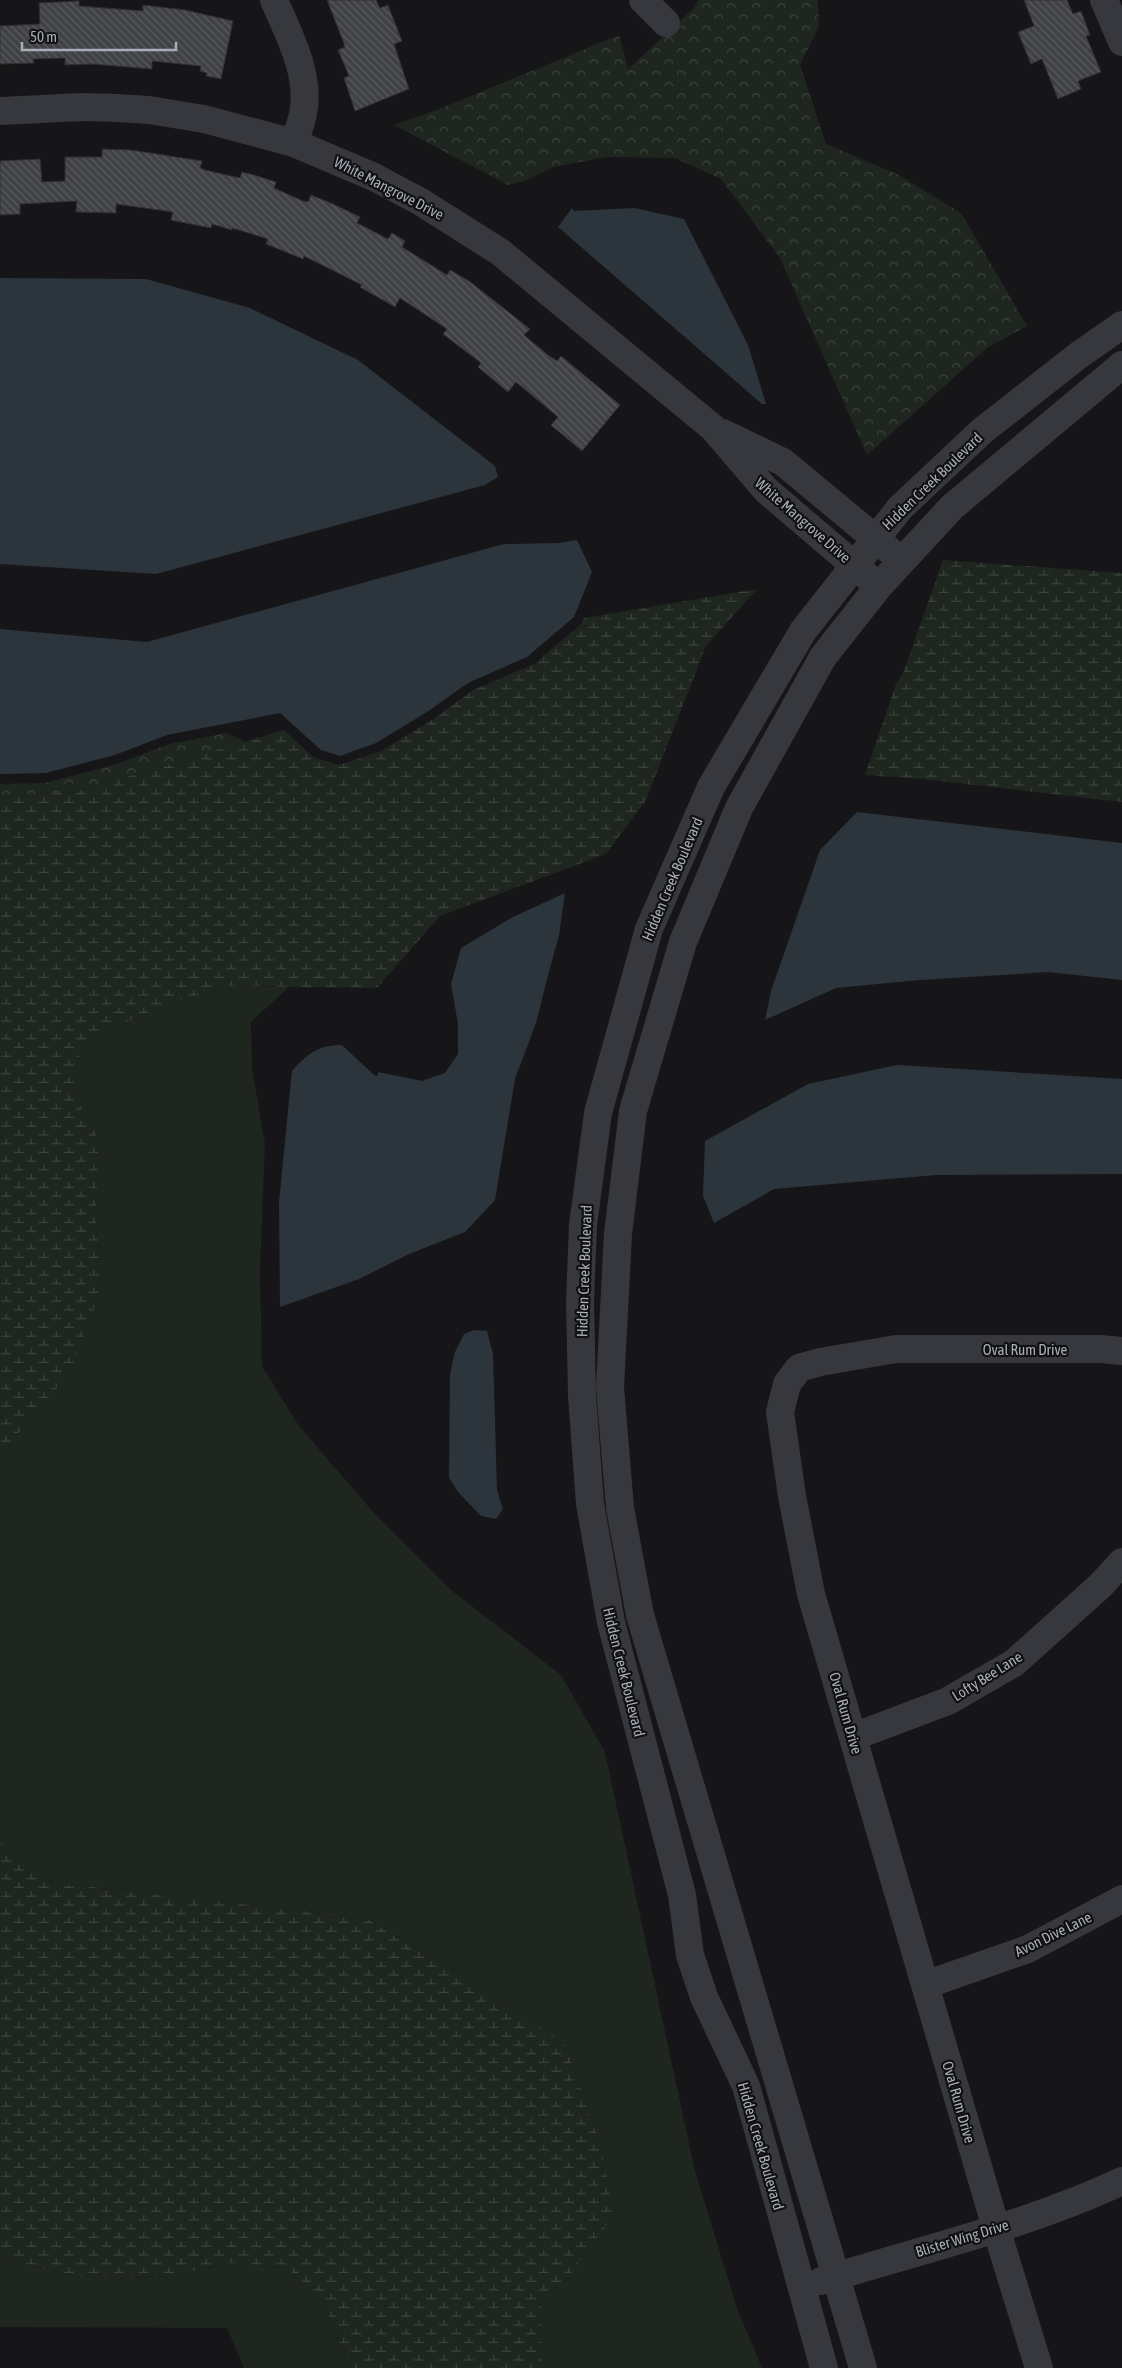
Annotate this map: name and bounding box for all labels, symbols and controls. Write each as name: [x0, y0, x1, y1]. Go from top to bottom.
scale bar: [22, 20, 176, 52]
text: 50 m: [30, 28, 57, 45]
street label: White Mangrove Drive: [331, 153, 447, 223]
street label: Hidden Creek Boulevard: [878, 429, 986, 533]
street label: White Mangrove Drive: [752, 474, 854, 566]
street label: Hidden Creek Boulevard: [638, 815, 706, 943]
street label: Hidden Creek Boulevard: [573, 1205, 595, 1337]
street label: Oval Rum Drive: [983, 1341, 1067, 1358]
street label: Hidden Creek Boulevard: [600, 1606, 648, 1738]
street label: Lofty Bee Lane: [949, 1648, 1025, 1704]
street label: Oval Rum Drive: [826, 1670, 866, 1756]
street label: Avon Dive Lane: [1012, 1908, 1094, 1960]
street label: Oval Rum Drive: [939, 2059, 979, 2145]
street label: Hidden Creek Boulevard: [735, 2080, 787, 2212]
street label: Blister Wing Drive: [913, 2216, 1011, 2260]

